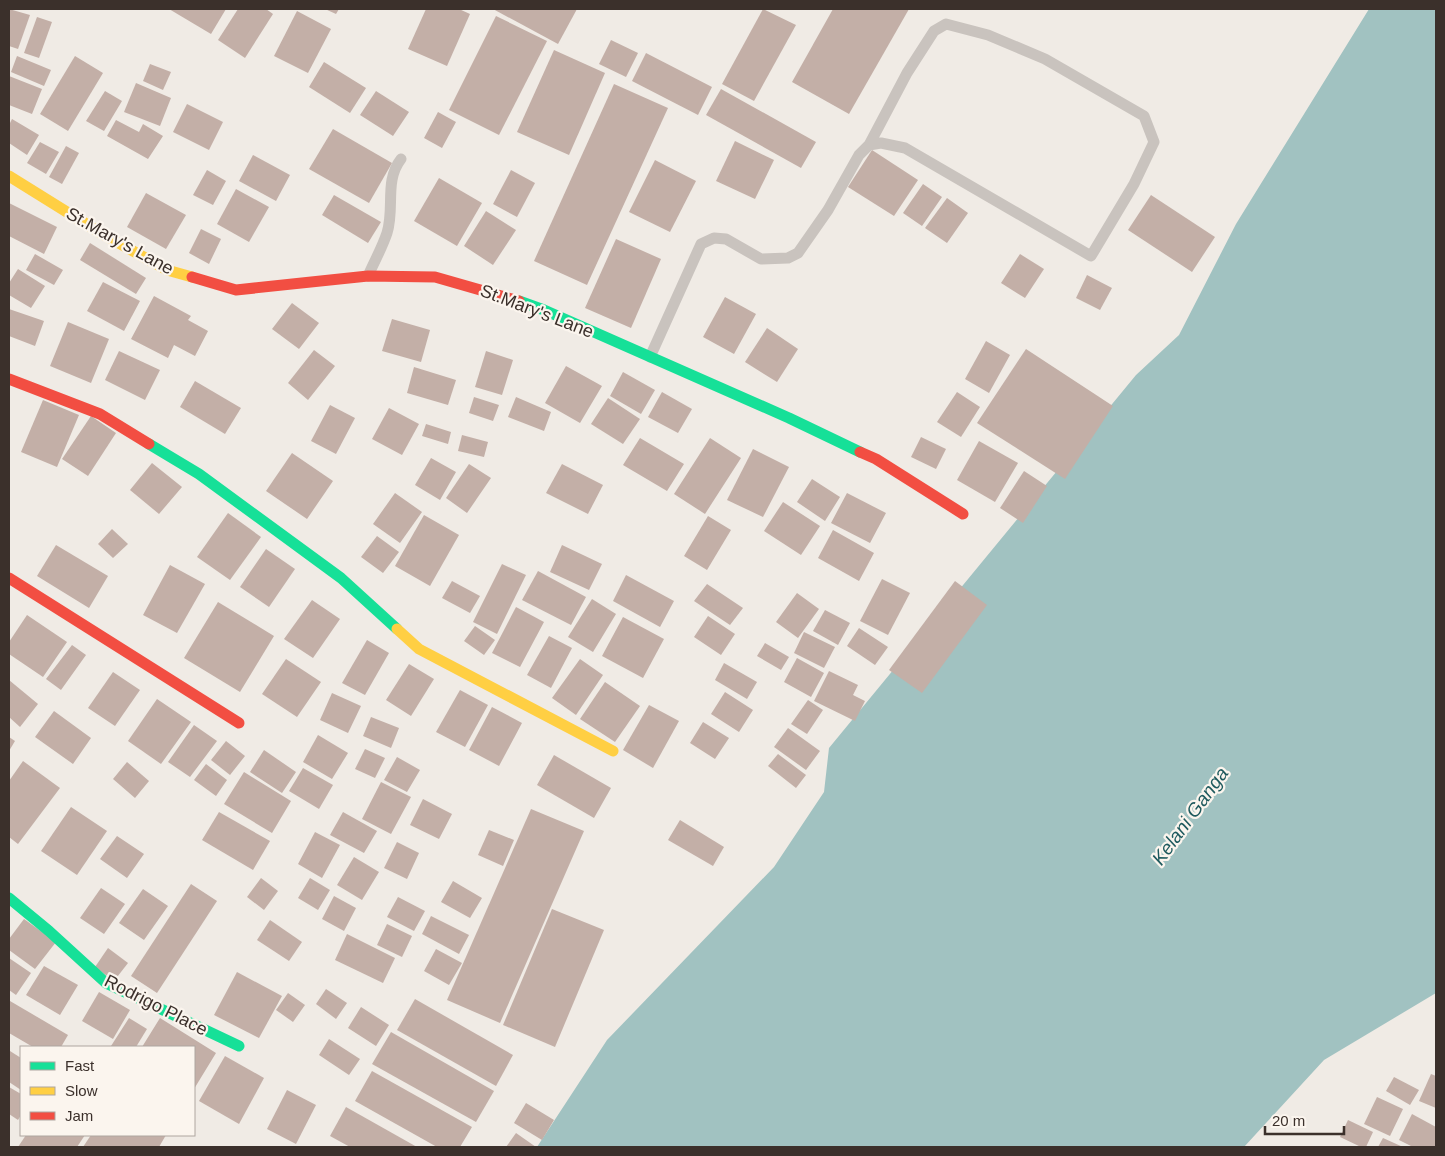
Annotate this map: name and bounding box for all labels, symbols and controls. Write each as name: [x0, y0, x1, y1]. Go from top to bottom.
street label: St.Mary's Lane: [63, 203, 177, 279]
street label: St.Mary's Lane: [478, 280, 596, 342]
water label: Kelani Ganga: [1148, 763, 1232, 869]
street label: Rodrigo Place: [101, 970, 211, 1040]
legend: [20, 1046, 195, 1136]
text: Fast: [65, 1057, 95, 1074]
text: Slow: [65, 1082, 98, 1099]
scale bar: [1265, 1104, 1344, 1136]
text: Jam: [65, 1107, 93, 1124]
text: 20 m: [1272, 1112, 1305, 1129]

